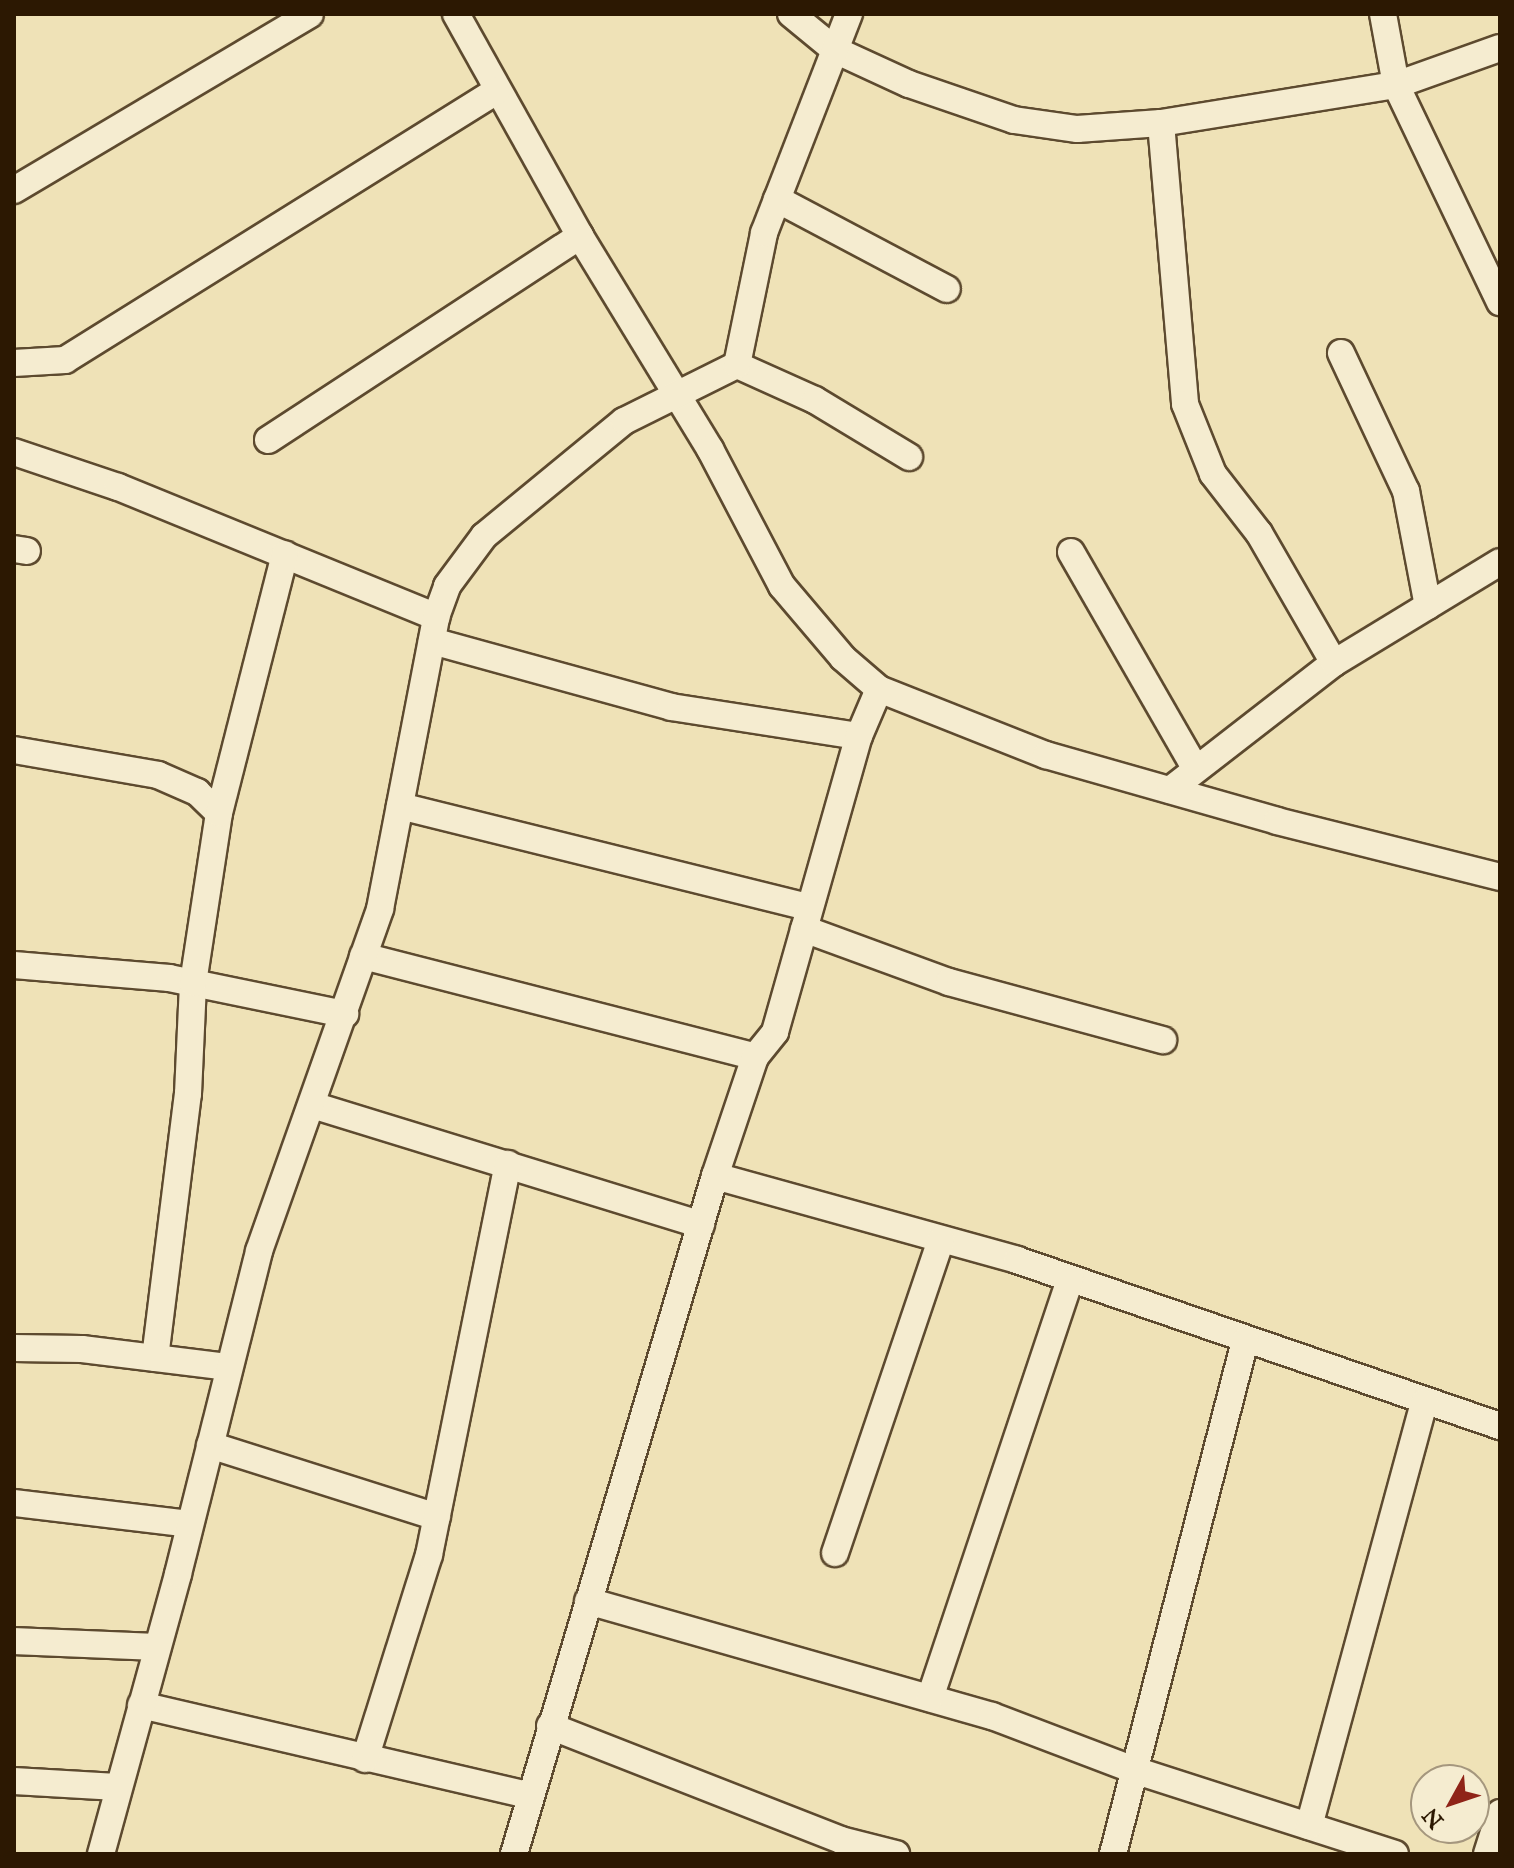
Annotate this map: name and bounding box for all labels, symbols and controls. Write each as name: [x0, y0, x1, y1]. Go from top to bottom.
north arrow: [1410, 1764, 1490, 1844]
text: N: [1416, 1803, 1449, 1834]

